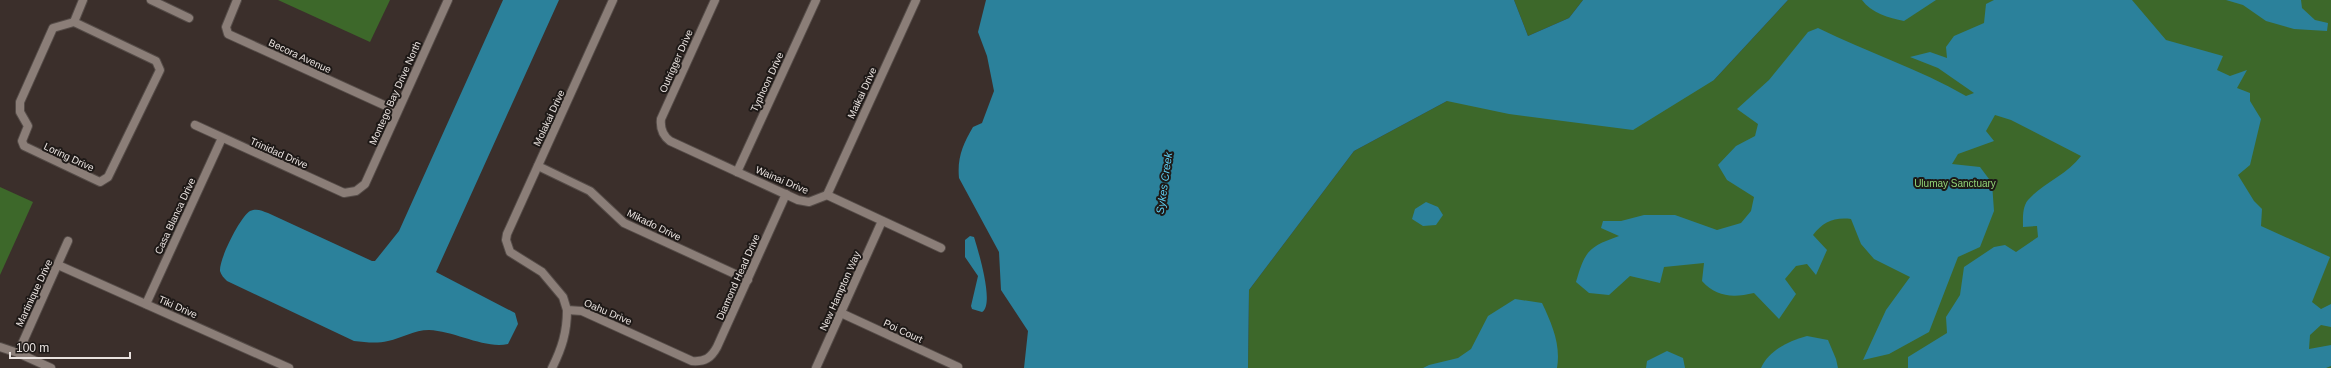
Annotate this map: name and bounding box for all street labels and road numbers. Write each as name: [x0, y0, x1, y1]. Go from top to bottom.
street label: Outrigger Drive: [657, 27, 695, 94]
street label: Becora Avenue: [267, 37, 333, 75]
street label: Montego Bay Drive North: [367, 39, 423, 147]
street label: Typhoon Drive: [748, 50, 786, 114]
street label: Maikai Drive: [845, 65, 879, 120]
street label: Molakai Drive: [531, 88, 567, 148]
street label: Trinidad Drive: [249, 135, 310, 171]
street label: Loring Drive: [42, 141, 96, 174]
street label: Wainai Drive: [754, 164, 810, 196]
street label: Casa Blanca Drive: [153, 176, 198, 256]
street label: Mikado Drive: [625, 207, 683, 243]
street label: Diamond Head Drive: [714, 232, 762, 322]
street label: New Hampton Way: [818, 250, 862, 332]
street label: Martinique Drive: [14, 257, 55, 328]
street label: Tiki Drive: [157, 294, 199, 321]
street label: Oahu Drive: [583, 297, 634, 327]
street label: Poi Court: [882, 317, 924, 345]

